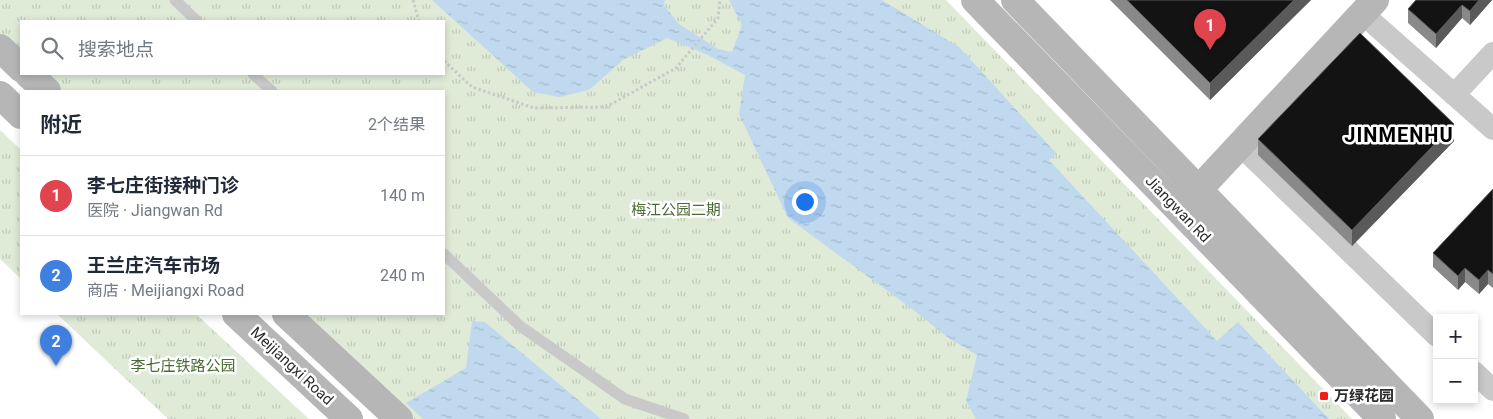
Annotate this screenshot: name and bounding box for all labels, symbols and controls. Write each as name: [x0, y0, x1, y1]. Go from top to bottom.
pin: 1: [1194, 9, 1226, 50]
search box: [20, 20, 445, 75]
icon: search: [38, 34, 66, 62]
text: 搜索地点: [78, 38, 154, 61]
text: 附近: [40, 113, 82, 137]
text: 2个结果: [368, 115, 425, 134]
district label: JINMENHU: [1344, 123, 1454, 147]
street label: Jiangwan Rd: [1142, 172, 1214, 246]
text: 李七庄街接种门诊: [87, 174, 239, 197]
text: 1: [51, 186, 61, 205]
text: 140 m: [380, 186, 425, 205]
your location: [792, 189, 818, 215]
text: 医院 · Jiangwan Rd: [87, 201, 223, 220]
park label: 梅江公园二期: [631, 201, 721, 219]
text: 王兰庄汽车市场: [87, 254, 220, 277]
text: 2: [51, 266, 61, 285]
text: 240 m: [380, 266, 425, 285]
text: 商店 · Meijiangxi Road: [87, 281, 244, 300]
map controls: [1433, 314, 1478, 404]
button: +: [1433, 314, 1478, 359]
street label: Meijiangxi Road: [247, 323, 337, 409]
pin: 2: [40, 325, 72, 366]
park label: 李七庄铁路公园: [130, 357, 236, 375]
button: −: [1433, 359, 1478, 404]
place label: 万绿花园: [1334, 387, 1394, 405]
marker: 万绿花园: [1318, 390, 1330, 402]

